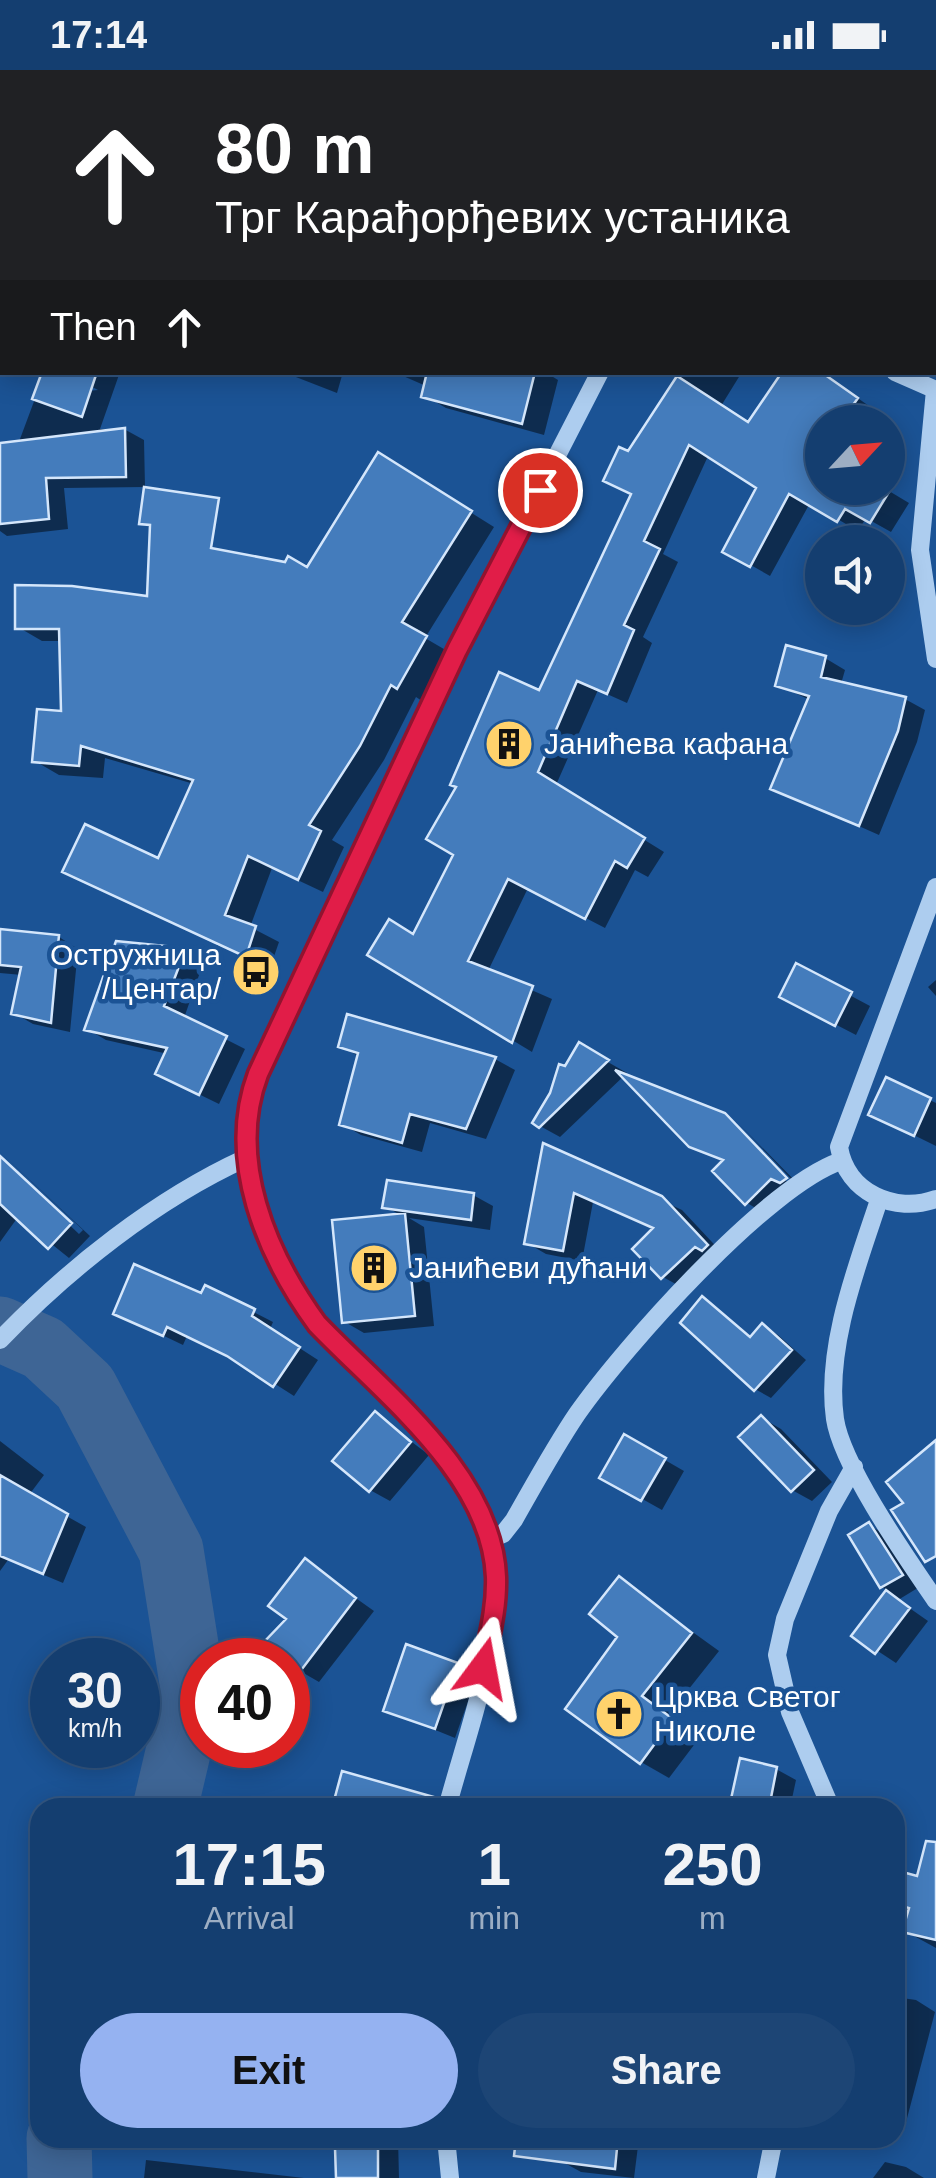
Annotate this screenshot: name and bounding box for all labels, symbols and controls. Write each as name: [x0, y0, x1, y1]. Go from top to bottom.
text: 17:14: [50, 14, 147, 56]
icon: ahead: [50, 110, 180, 240]
text: 80 m: [215, 110, 375, 188]
text: Трг Карађорђевих устаника: [215, 192, 790, 243]
icon: ahead: [157, 300, 212, 355]
text: Then: [50, 306, 137, 348]
north arrow: [805, 405, 905, 505]
map controls: [805, 405, 905, 625]
pin: [498, 448, 583, 533]
icon: arrive: [513, 463, 568, 518]
button: sound: [805, 525, 905, 625]
building icon: Јанићева кафана: [483, 718, 535, 770]
place label: Јанићева кафана: [544, 727, 788, 760]
place label: Остружница /Центар/: [50, 938, 222, 1005]
bus stop icon: Остружница /Центар/: [230, 946, 282, 998]
building icon: Јанићеви дућани: [348, 1242, 400, 1294]
place label: Јанићеви дућани: [409, 1251, 648, 1284]
position arrow: [431, 1616, 535, 1720]
speed limit sign: 40: [180, 1638, 310, 1768]
text: 30: [67, 1663, 123, 1719]
place label: Црква Светог Николе: [654, 1680, 841, 1747]
church icon: Црква Светог Николе: [593, 1688, 645, 1740]
text: km/h: [68, 1714, 122, 1742]
text: 17:15: [172, 1831, 326, 1898]
text: 1: [477, 1831, 511, 1898]
text: 250: [662, 1831, 763, 1898]
text: Arrival: [204, 1900, 295, 1936]
text: min: [468, 1900, 520, 1936]
text: m: [699, 1900, 726, 1936]
button: Exit: [80, 2013, 458, 2128]
button: Share: [478, 2013, 855, 2128]

